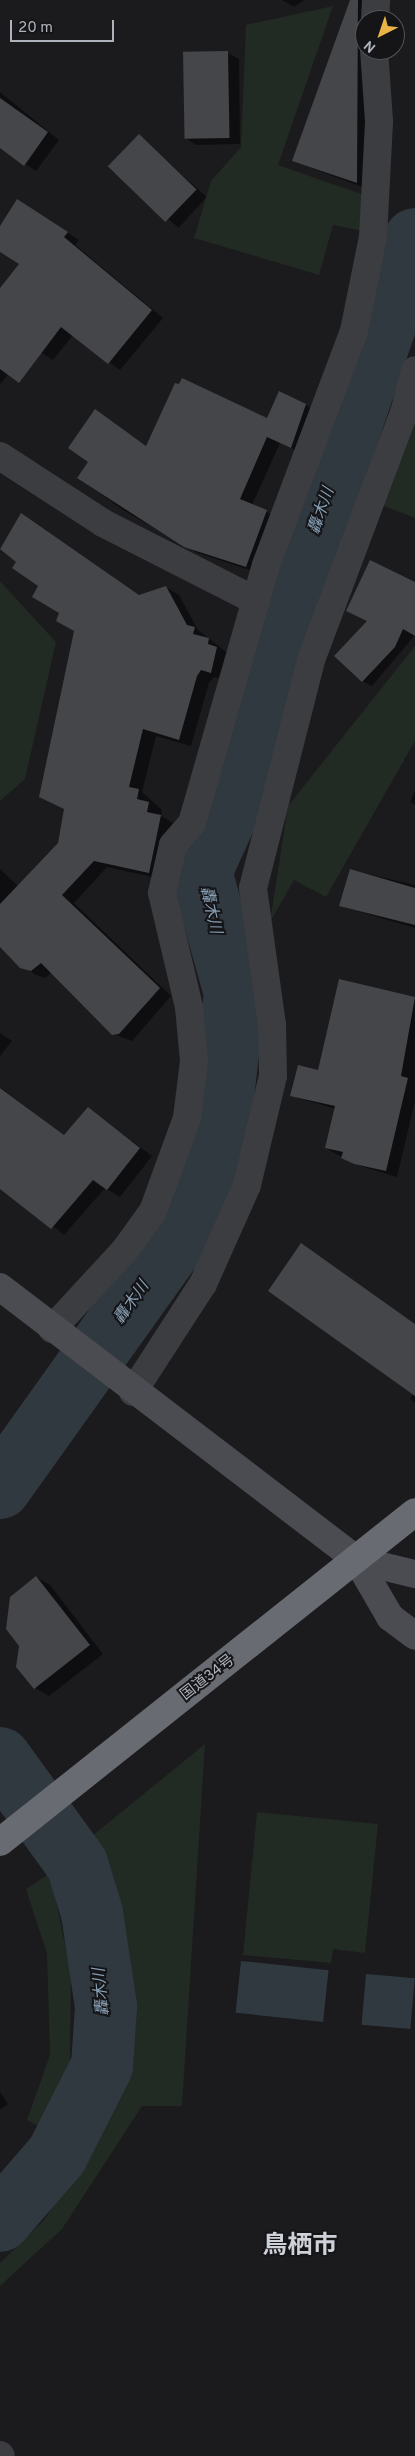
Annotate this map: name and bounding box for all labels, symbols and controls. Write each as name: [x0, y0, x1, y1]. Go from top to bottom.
scale bar: [12, 10, 116, 42]
north arrow: [355, 10, 405, 60]
text: 20 m: [18, 19, 53, 38]
text: N: [361, 36, 380, 56]
water label: 轟木川: [305, 485, 339, 537]
water label: 轟木川: [195, 884, 225, 936]
water label: 轟木川: [110, 1278, 154, 1328]
street label: 国道34号: [178, 1651, 238, 1705]
water label: 轟木川: [90, 1967, 114, 2017]
district label: 鳥栖市: [263, 2232, 337, 2262]

